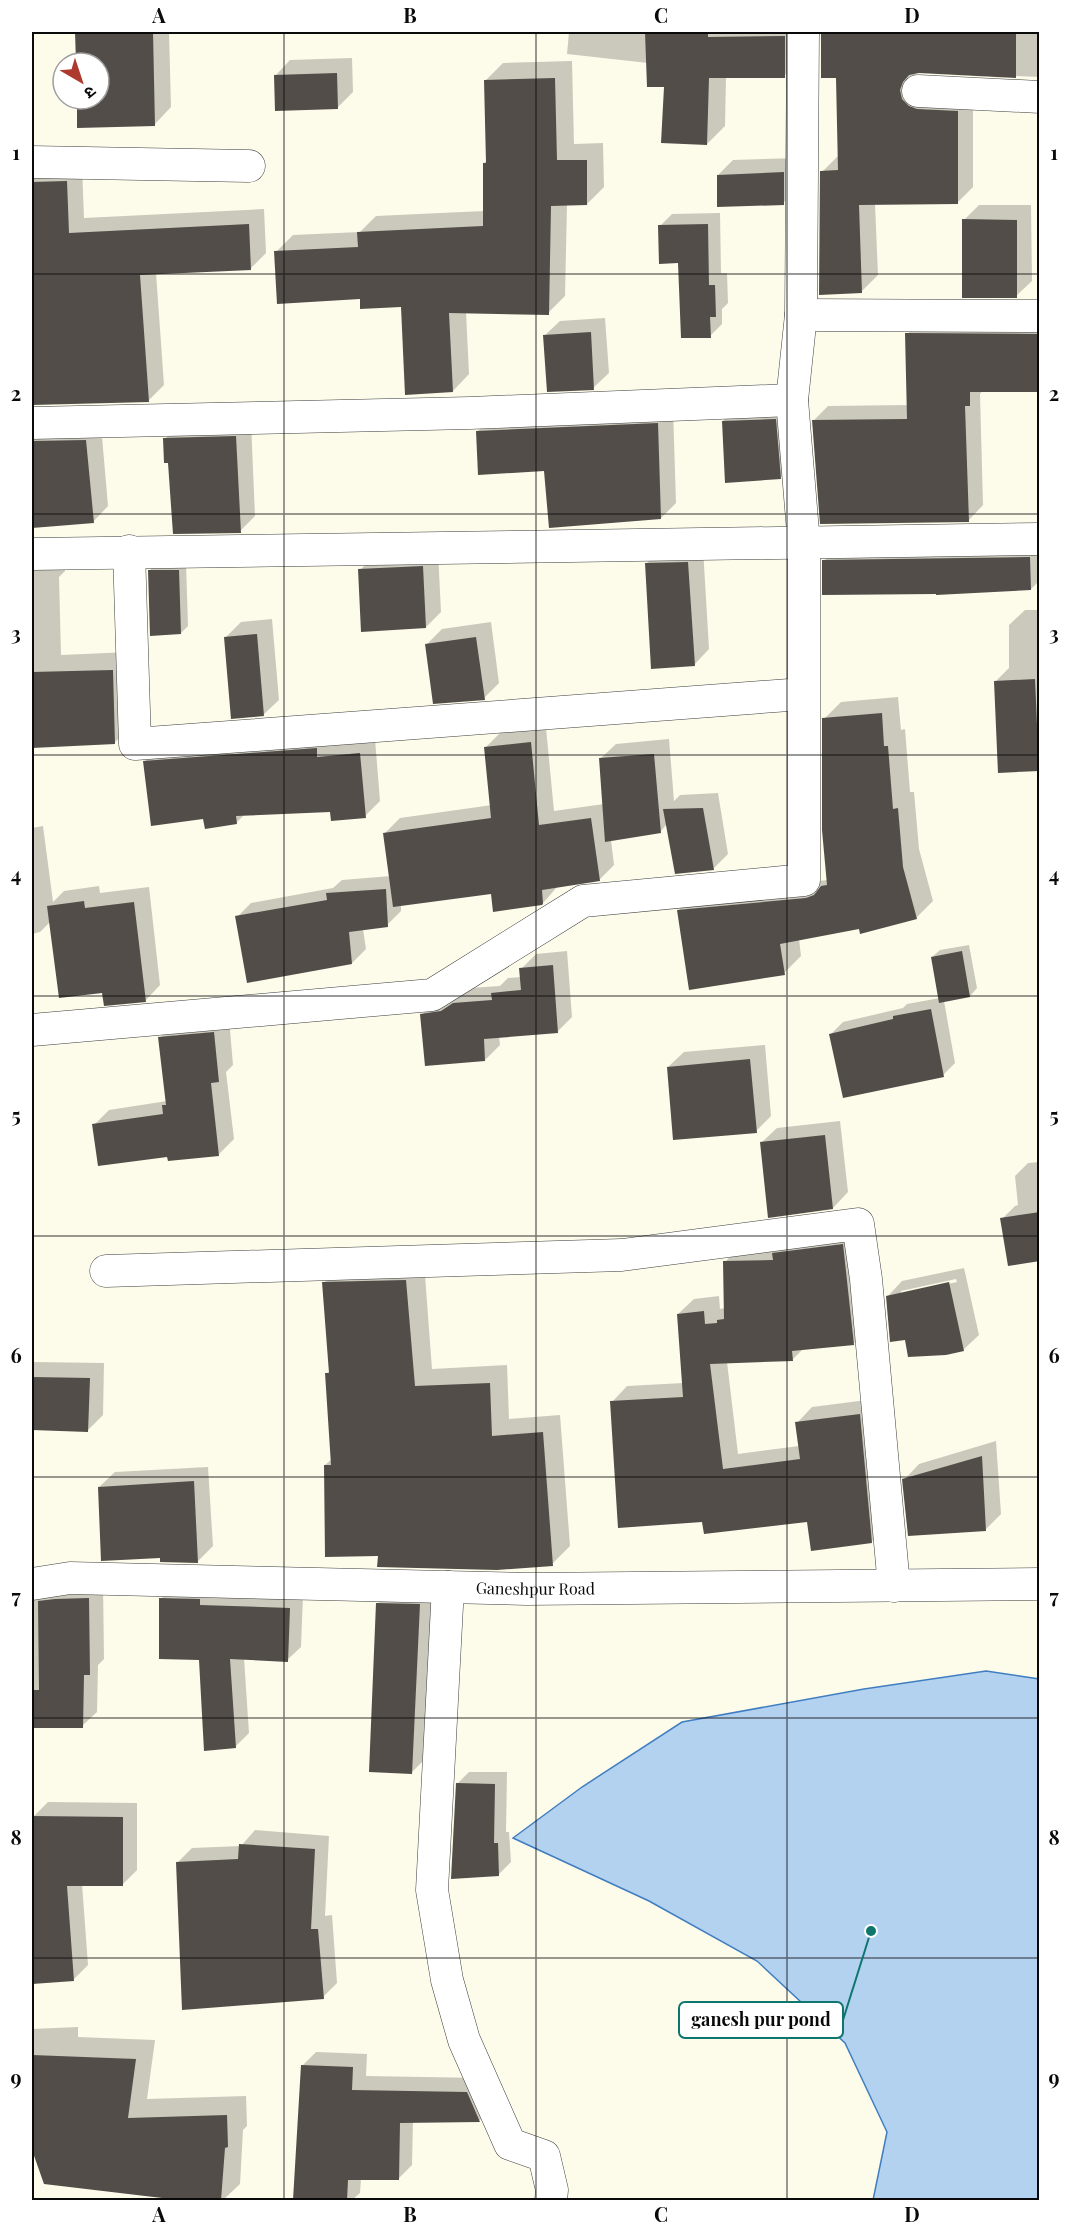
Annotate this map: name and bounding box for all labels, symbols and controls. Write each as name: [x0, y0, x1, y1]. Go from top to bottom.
text: A: [151, 1, 166, 28]
text: B: [403, 1, 417, 28]
text: C: [654, 1, 668, 28]
text: D: [904, 1, 920, 28]
north arrow: [51, 51, 111, 111]
text: उ: [80, 82, 101, 105]
text: 1: [12, 138, 20, 165]
text: 1: [1050, 138, 1058, 165]
text: 2: [11, 379, 21, 406]
text: 2: [1049, 379, 1059, 406]
text: 3: [11, 619, 21, 646]
text: 3: [1049, 619, 1059, 646]
text: 4: [11, 860, 21, 887]
text: 4: [1049, 860, 1059, 887]
text: 5: [11, 1101, 21, 1128]
text: 5: [1049, 1101, 1059, 1128]
text: 6: [10, 1341, 22, 1368]
text: 6: [1048, 1341, 1060, 1368]
street label: Ganeshpur Road: [476, 1577, 595, 1599]
text: 7: [11, 1582, 21, 1609]
text: 7: [1049, 1582, 1059, 1609]
text: 8: [10, 1823, 22, 1850]
text: 8: [1048, 1823, 1060, 1850]
callout: ganesh pur pond: [679, 2002, 843, 2038]
text: ganesh pur pond: [691, 2007, 831, 2031]
text: 9: [10, 2063, 22, 2090]
text: 9: [1048, 2063, 1060, 2090]
text: A: [151, 2200, 166, 2227]
text: B: [403, 2200, 417, 2227]
text: C: [654, 2200, 668, 2227]
text: D: [904, 2200, 920, 2227]

